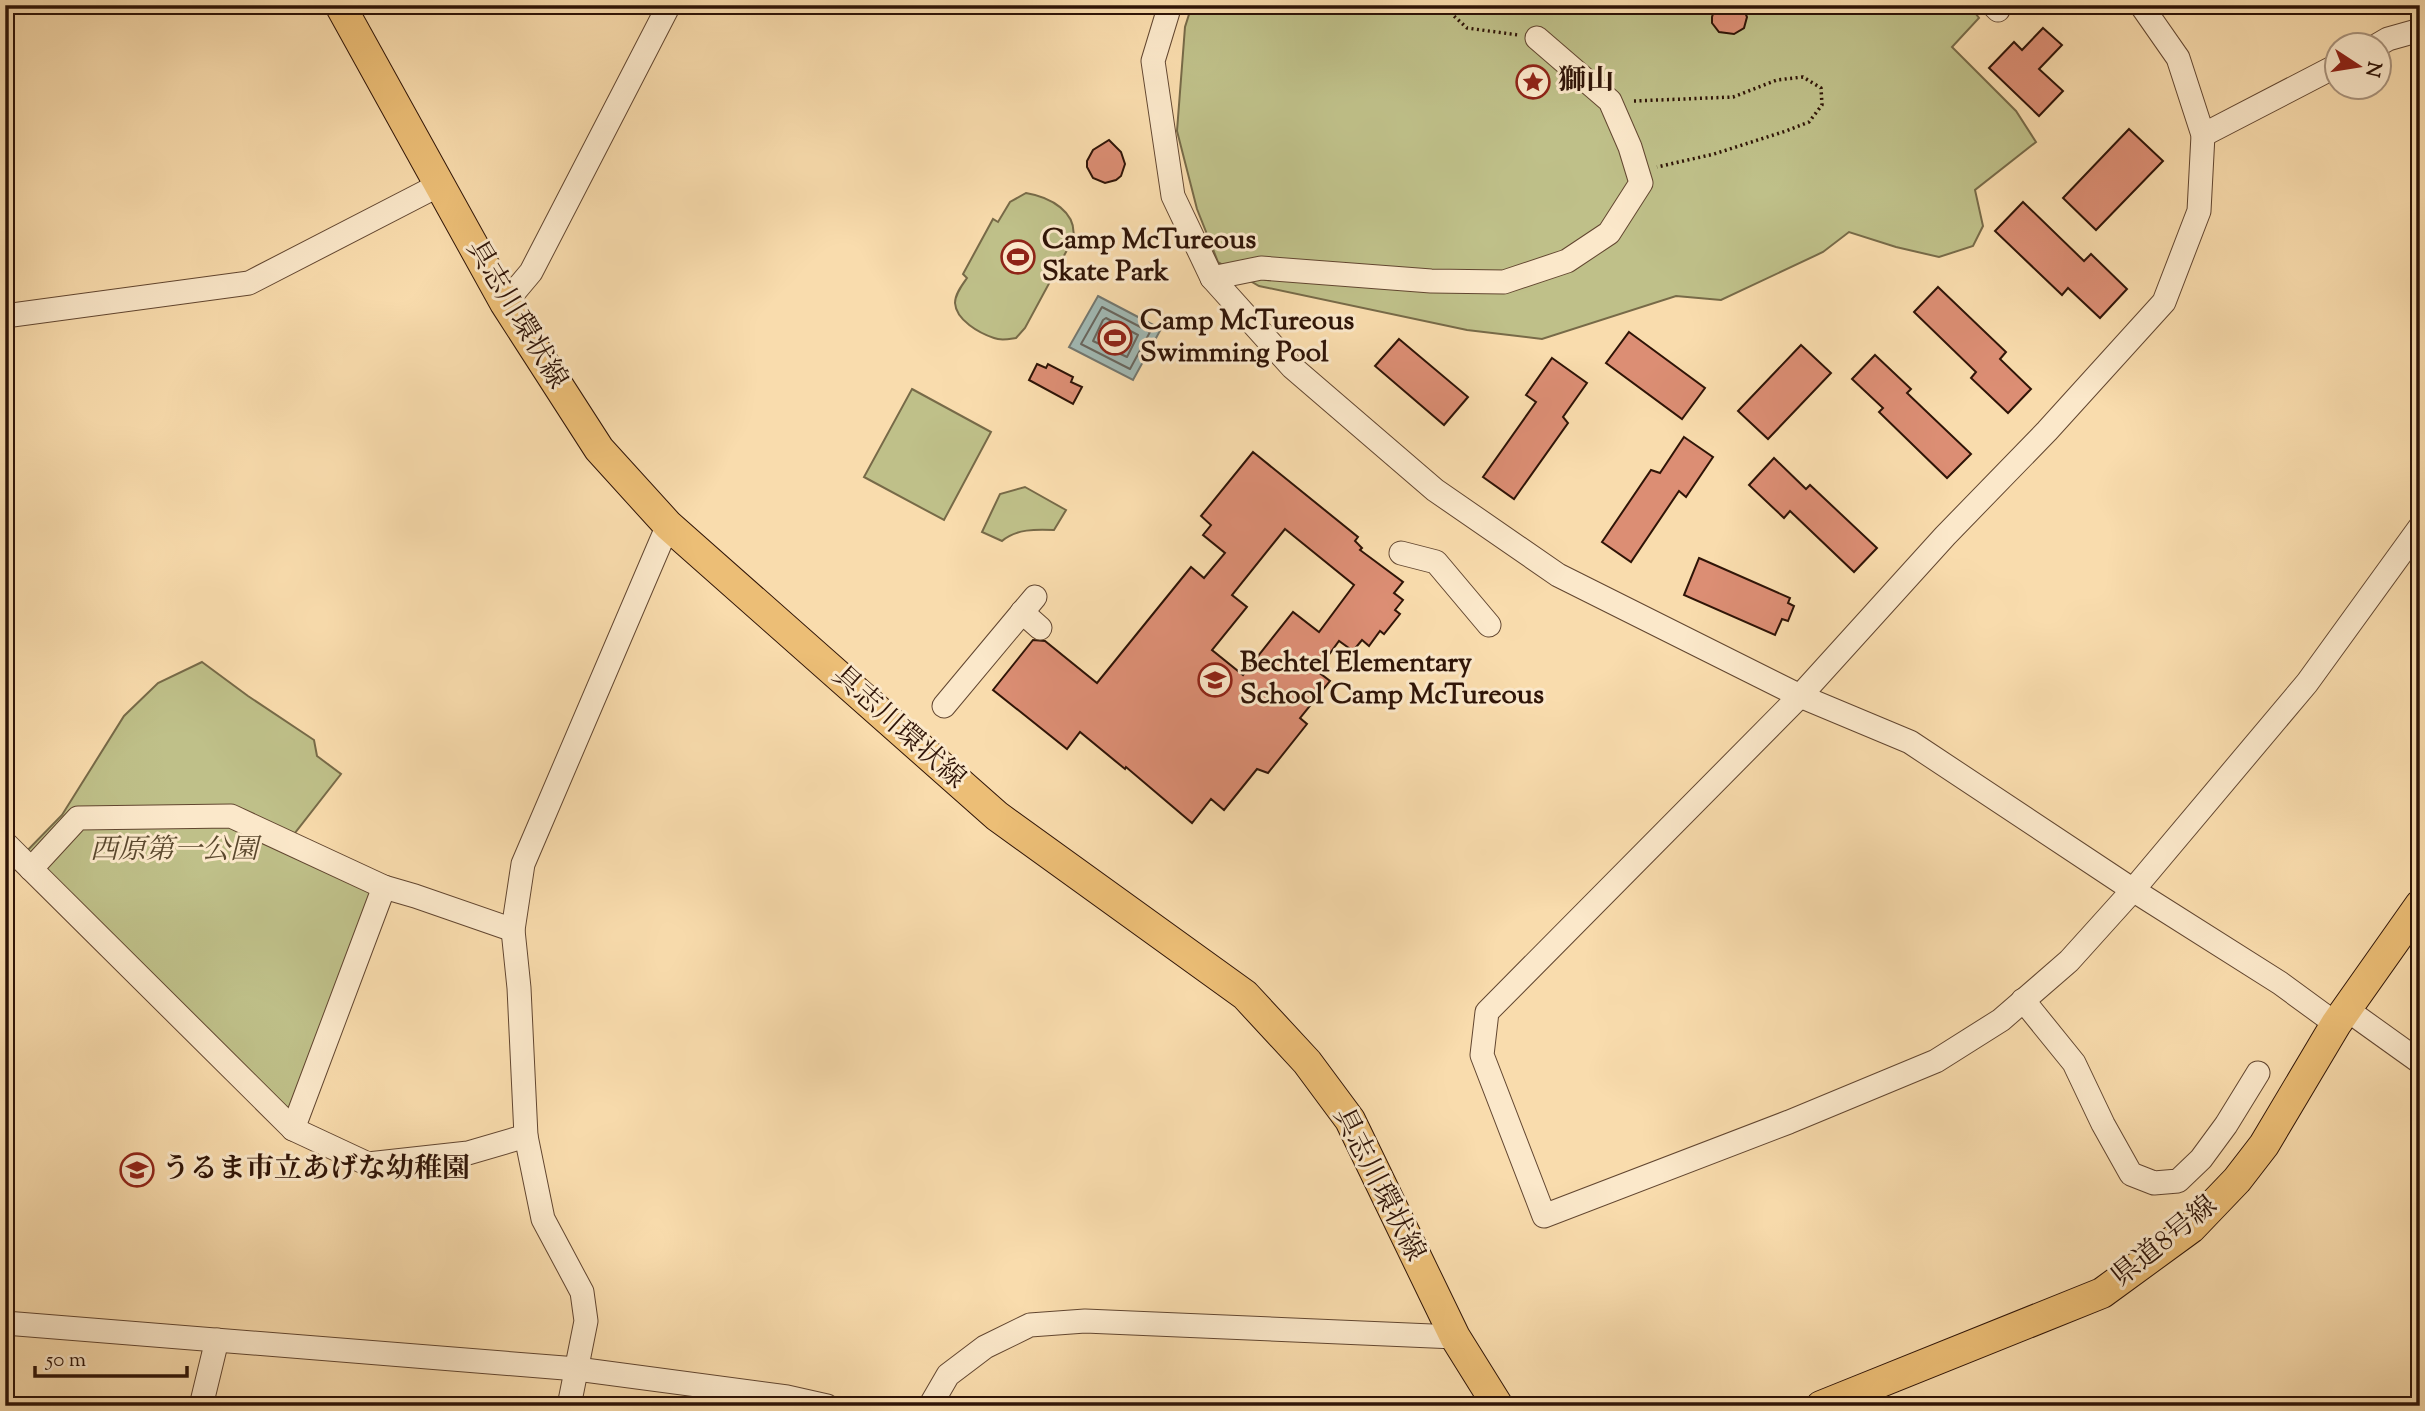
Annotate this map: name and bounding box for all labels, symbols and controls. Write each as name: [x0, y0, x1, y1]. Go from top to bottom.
north arrow: [2324, 32, 2394, 102]
text: N: [2357, 59, 2387, 79]
place label: 獅山: [1558, 62, 1614, 102]
place icon: 獅山: [1514, 63, 1552, 101]
place label: Camp McTureous Skate Park: [1042, 221, 1256, 293]
street label: 具志川環状線: [456, 233, 576, 397]
sports icon: Camp McTureous Skate Park: [999, 238, 1037, 276]
place label: Camp McTureous Swimming Pool: [1140, 302, 1354, 374]
sports icon: Camp McTureous Swimming Pool: [1096, 319, 1134, 357]
place label: Bechtel Elementary School Camp McTureous: [1240, 644, 1544, 716]
street label: 具志川環状線: [822, 657, 974, 799]
school or university icon: Bechtel Elementary School Camp McTureous: [1196, 661, 1234, 699]
park label: 西原第一公園: [90, 831, 262, 871]
street label: 具志川環状線: [1322, 1101, 1434, 1269]
place label: うるま市立あげな幼稚園: [162, 1150, 470, 1190]
school or university icon: うるま市立あげな幼稚園: [118, 1151, 156, 1189]
street label: 県道8号線: [2103, 1187, 2227, 1297]
scale bar: [35, 1334, 187, 1378]
text: 50 m: [45, 1346, 86, 1376]

